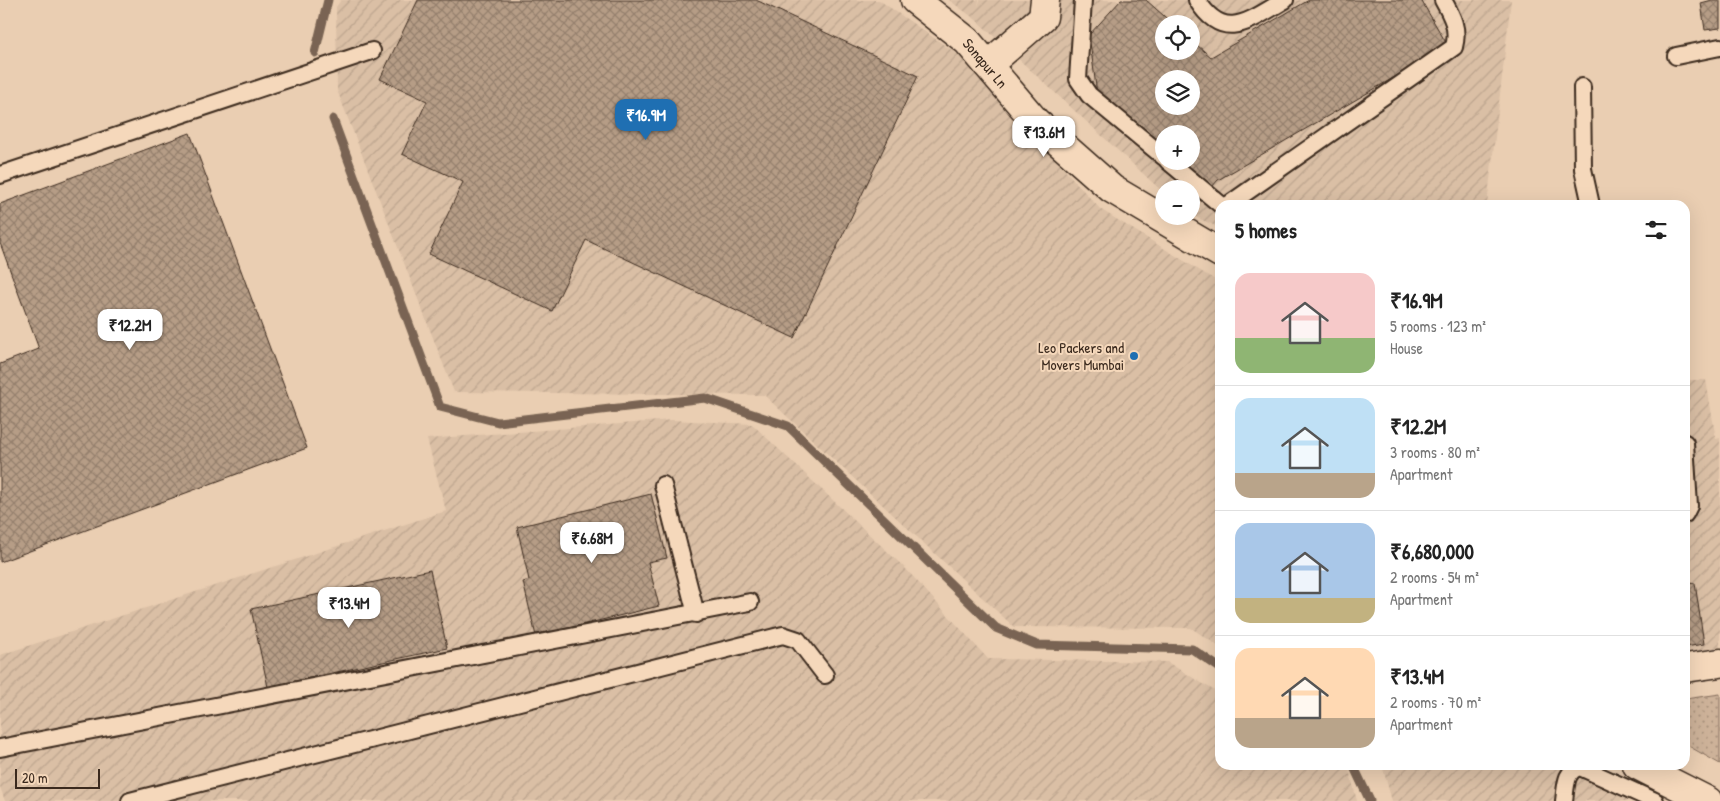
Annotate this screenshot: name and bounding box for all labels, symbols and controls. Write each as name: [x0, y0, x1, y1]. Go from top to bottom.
map controls: [1155, 15, 1200, 225]
button: locate: [1155, 15, 1200, 60]
street label: Sonapur Ln: [958, 33, 1013, 93]
button: layers: [1155, 70, 1200, 115]
pin: ₹16.9M: [605, 98, 687, 141]
text: ₹16.9M: [626, 104, 666, 126]
pin: ₹13.6M: [1003, 116, 1085, 158]
text: ₹13.6M: [1023, 121, 1065, 143]
button: +: [1155, 125, 1200, 170]
button: −: [1155, 180, 1200, 225]
text: 5 homes: [1235, 216, 1297, 245]
icon: filters: [1642, 216, 1670, 244]
text: ₹16.9M: [1390, 286, 1443, 315]
icon: home: [1275, 293, 1335, 353]
pin: ₹12.2M: [89, 308, 171, 351]
text: ₹12.2M: [109, 314, 151, 336]
text: 5 rooms · 123 m²: [1390, 315, 1486, 337]
place label: Leo Packers and Movers Mumbai: [1038, 337, 1124, 375]
text: House: [1390, 337, 1423, 359]
marker: Leo Packers and Movers Mumbai: [1128, 350, 1140, 362]
text: ₹12.2M: [1390, 412, 1446, 441]
icon: home: [1275, 418, 1335, 478]
text: 3 rooms · 80 m²: [1390, 441, 1480, 463]
text: Apartment: [1390, 463, 1453, 485]
pin: ₹6.68M: [551, 522, 633, 564]
text: ₹6.68M: [571, 527, 613, 549]
text: ₹6,680,000: [1390, 537, 1474, 566]
icon: home: [1275, 543, 1335, 603]
text: 2 rooms · 54 m²: [1390, 566, 1479, 588]
pin: ₹13.4M: [308, 586, 390, 629]
text: Apartment: [1390, 588, 1453, 610]
text: ₹13.4M: [328, 592, 370, 614]
text: ₹13.4M: [1390, 662, 1444, 691]
icon: home: [1275, 668, 1335, 728]
text: 2 rooms · 70 m²: [1390, 691, 1481, 713]
text: Apartment: [1390, 713, 1453, 735]
scale bar: [15, 766, 100, 789]
text: 20 m: [22, 768, 48, 787]

